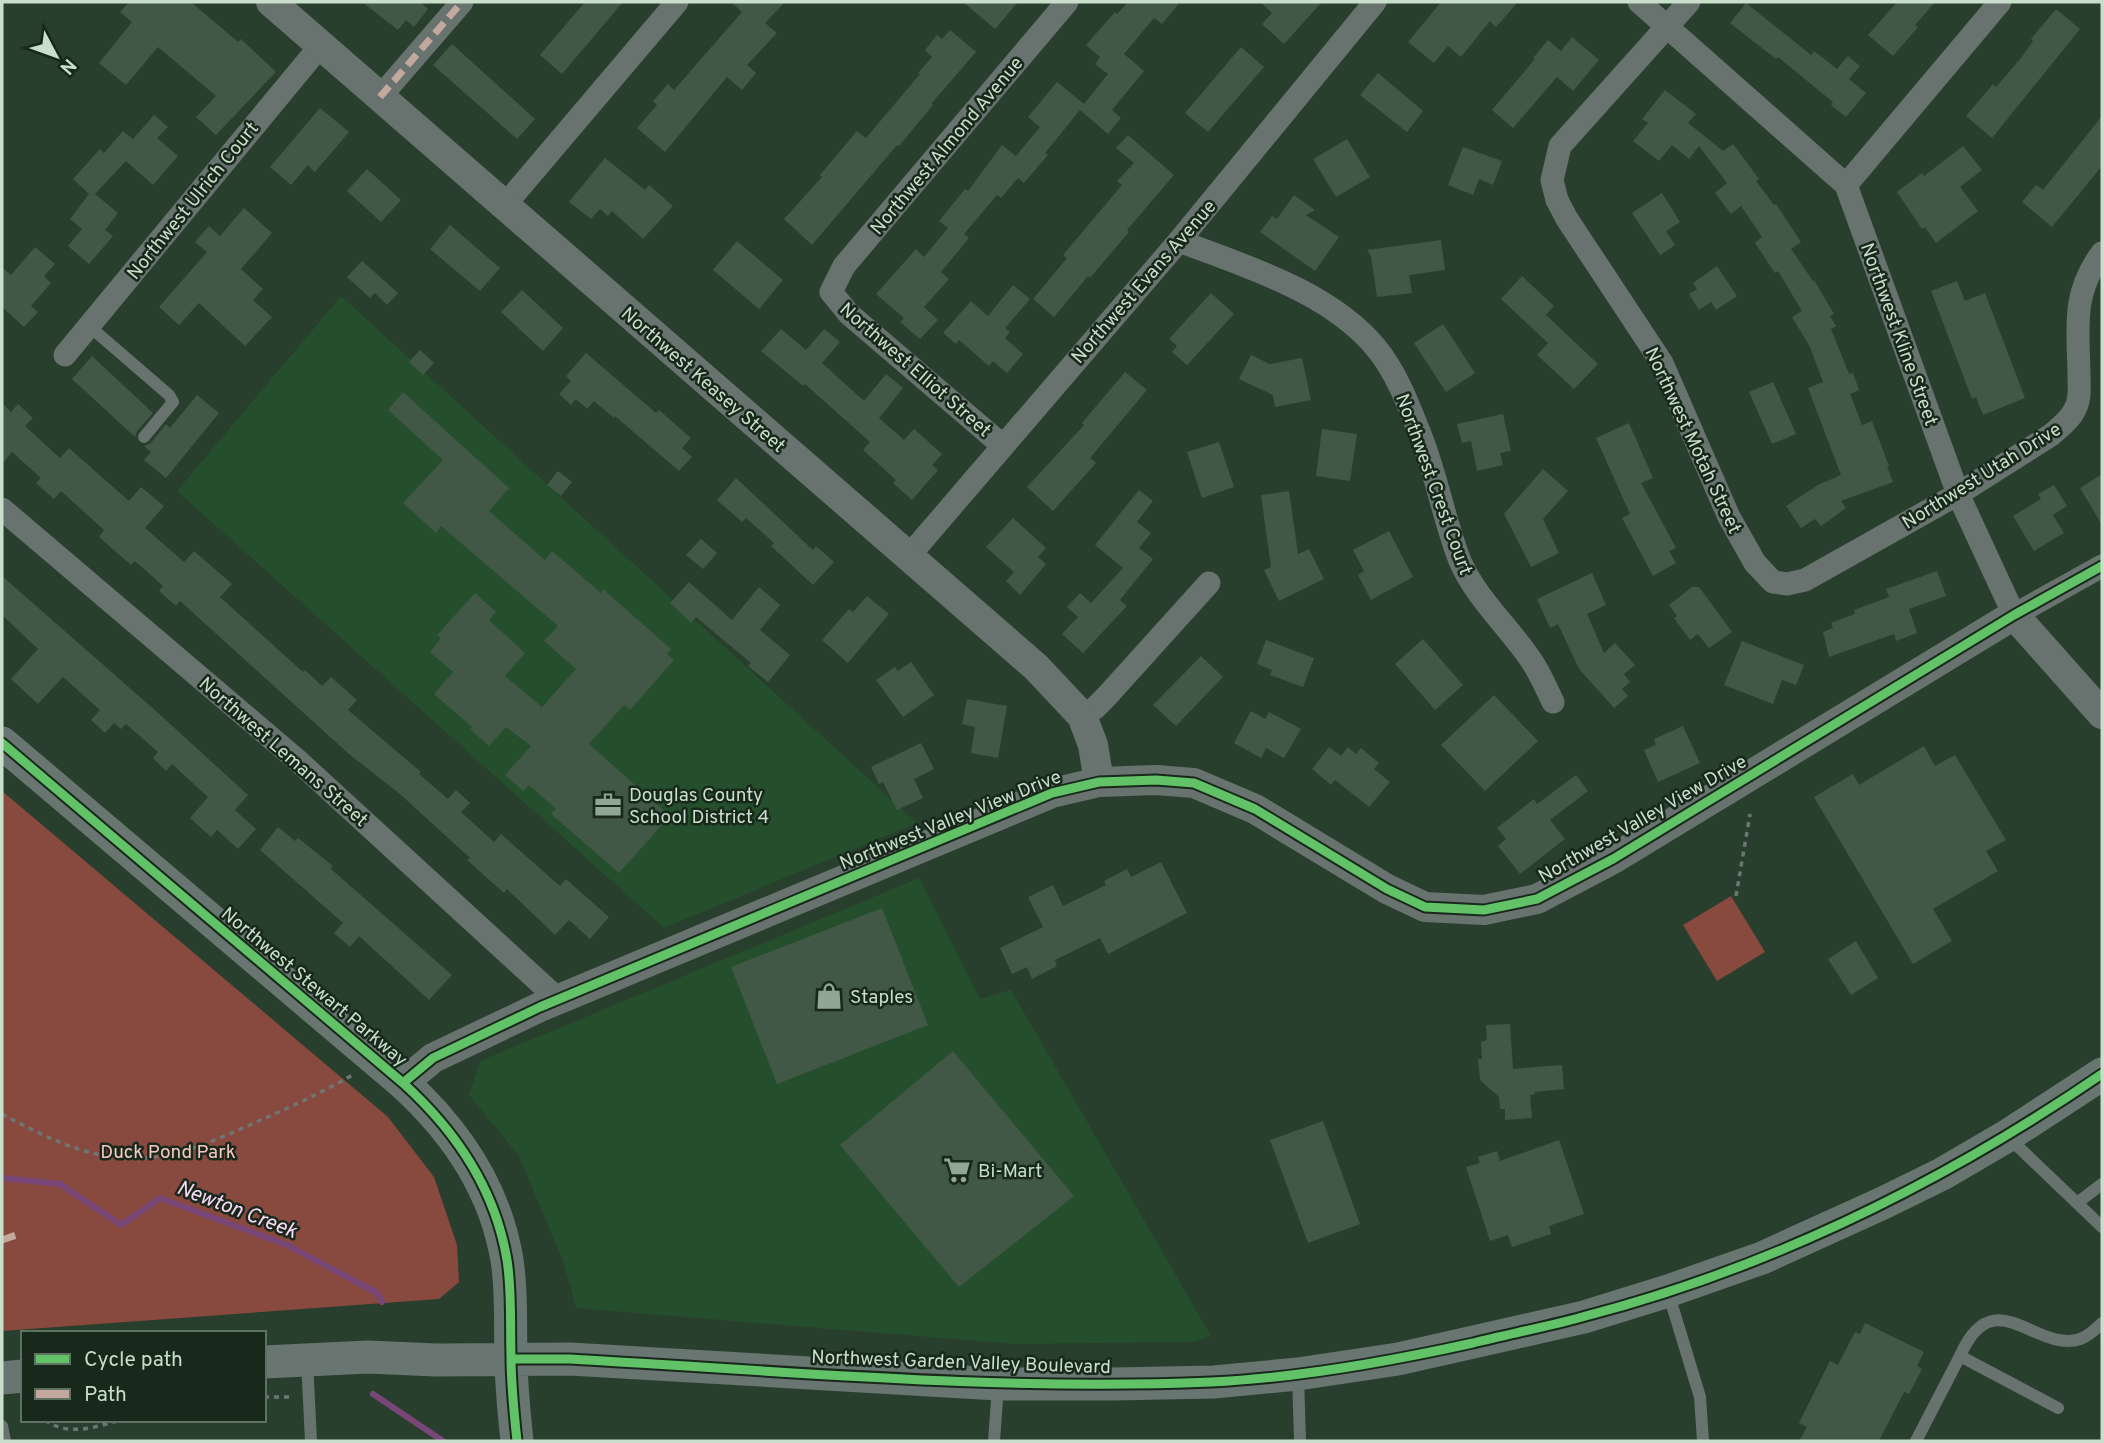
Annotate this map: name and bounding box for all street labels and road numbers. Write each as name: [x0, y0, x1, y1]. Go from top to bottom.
street label: Northwest Almond Avenue: [866, 52, 1029, 240]
street label: Northwest Ulrich Court: [122, 117, 265, 285]
street label: Northwest Evans Avenue: [1067, 195, 1222, 369]
street label: Northwest Kline Street: [1854, 240, 1942, 430]
street label: Northwest Elliot Street: [834, 298, 996, 443]
street label: Northwest Keasey Street: [615, 302, 790, 459]
street label: Northwest Motah Street: [1638, 344, 1746, 538]
street label: Northwest Crest Court: [1389, 391, 1477, 579]
street label: Northwest Utah Drive: [1898, 418, 2066, 535]
street label: Northwest Lemans Street: [193, 672, 372, 833]
street label: Northwest Valley View Drive: [1534, 750, 1752, 889]
street label: Northwest Valley View Drive: [836, 765, 1065, 876]
street label: Northwest Stewart Parkway: [215, 902, 412, 1073]
street label: Northwest Garden Valley Boulevard: [811, 1346, 1111, 1380]

